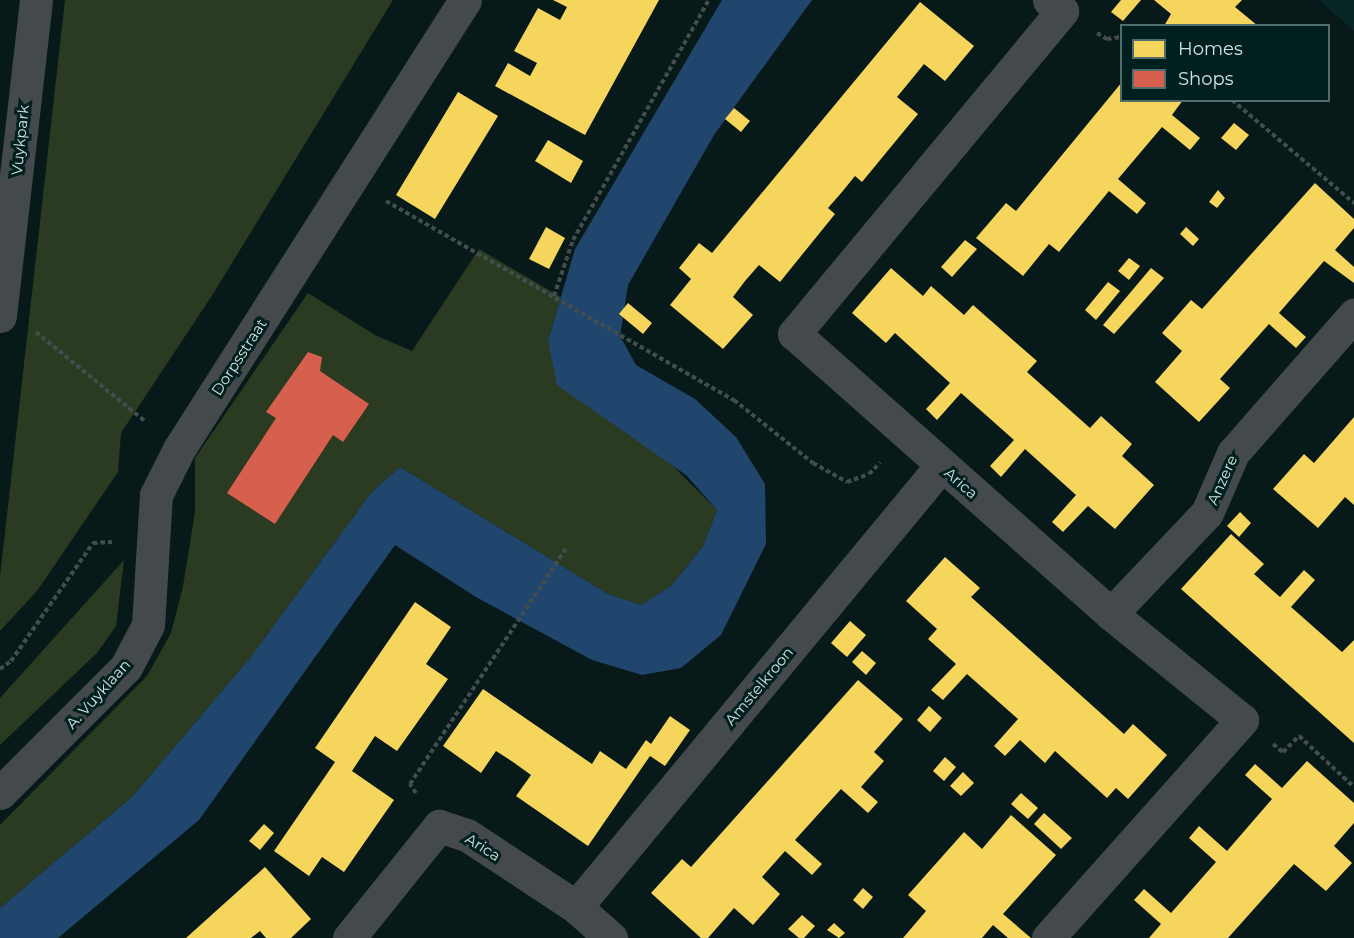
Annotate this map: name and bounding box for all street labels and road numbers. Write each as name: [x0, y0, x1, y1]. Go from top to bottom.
street label: Vuykpark: [7, 104, 33, 176]
street label: Dorpsstraat: [208, 315, 270, 399]
street label: Anzere: [1203, 452, 1241, 508]
street label: Arica: [941, 464, 981, 502]
street label: Amstelkroon: [721, 643, 797, 729]
street label: A. Vuyklaan: [62, 656, 134, 732]
street label: Arica: [462, 829, 504, 865]

